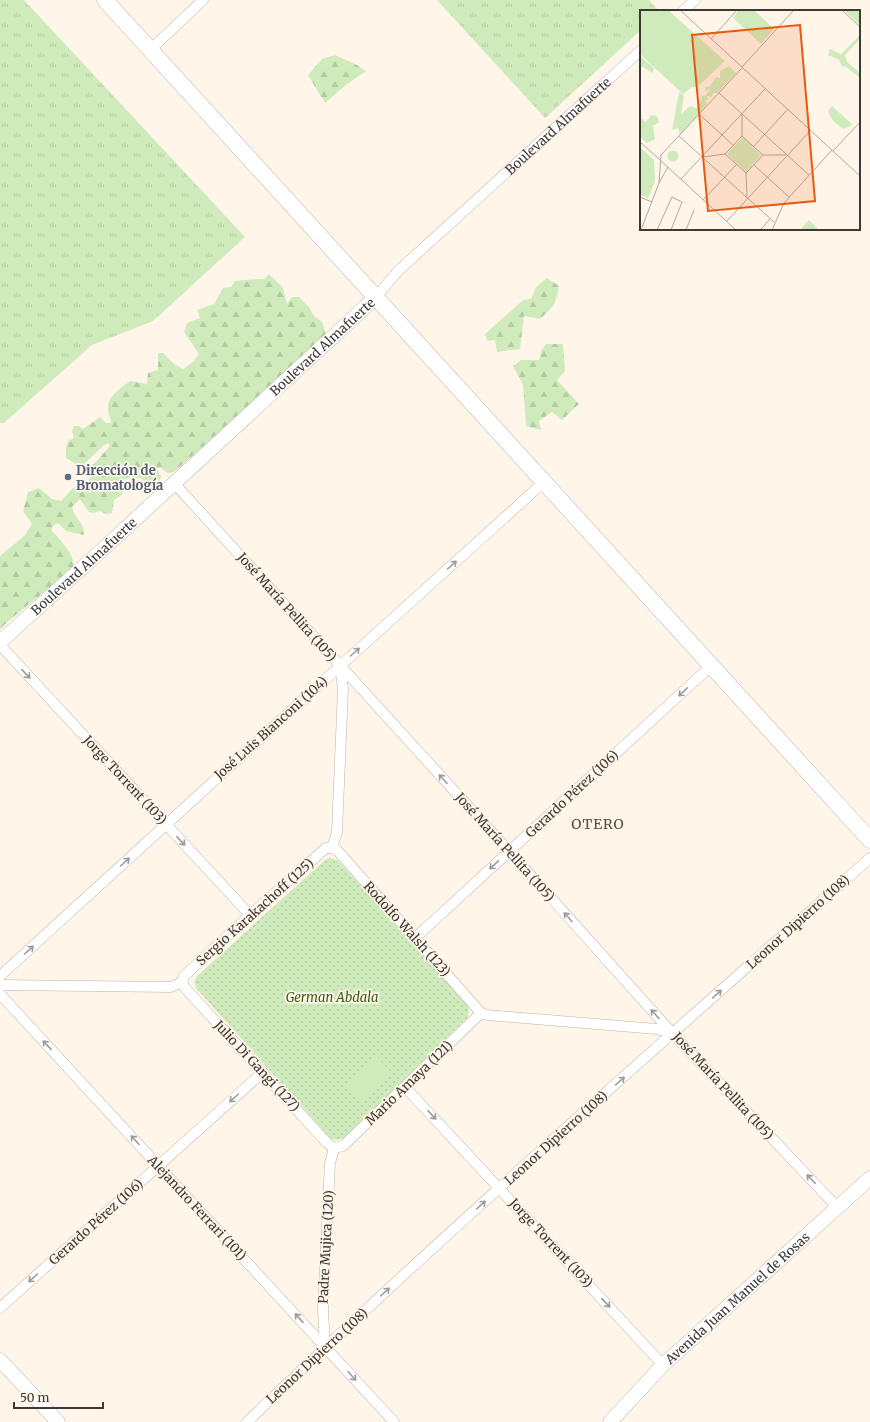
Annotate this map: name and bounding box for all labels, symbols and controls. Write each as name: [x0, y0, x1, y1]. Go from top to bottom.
inset map: [640, 10, 860, 230]
street label: Boulevard Almafuerte: [501, 73, 614, 178]
street label: Boulevard Almafuerte: [266, 294, 378, 399]
place label: Dirección de Bromatología: [76, 462, 163, 494]
marker: Dirección de Bromatología: [63, 472, 73, 482]
street label: Boulevard Almafuerte: [27, 514, 140, 618]
street label: José María Pellita (105): [233, 548, 340, 665]
one-way arrow: [447, 560, 457, 570]
one-way arrow: [350, 648, 360, 657]
one-way arrow: [22, 669, 31, 679]
street label: José Luis Bianconi (104): [210, 673, 331, 784]
one-way arrow: [678, 687, 688, 697]
street label: Jorge Torrent (103): [79, 731, 171, 828]
street label: Gerardo Pérez (106): [522, 747, 622, 841]
one-way arrow: [438, 774, 448, 784]
street label: José María Pellita (105): [451, 788, 558, 905]
district label: OTERO: [571, 815, 625, 833]
one-way arrow: [177, 836, 186, 846]
street label: Sergio Karakachoff (125): [193, 855, 317, 969]
one-way arrow: [120, 858, 130, 867]
one-way arrow: [490, 860, 500, 869]
street label: Leonor Dipierro (108): [743, 871, 853, 973]
street label: Rodolfo Walsh (123): [360, 878, 454, 980]
one-way arrow: [564, 912, 573, 922]
one-way arrow: [24, 945, 34, 955]
park label: German Abdala: [286, 989, 378, 1006]
one-way arrow: [712, 990, 722, 999]
one-way arrow: [650, 1008, 659, 1019]
street label: Julio Di Gangi (127): [210, 1016, 304, 1115]
street label: José María Pellita (105): [668, 1028, 777, 1143]
street label: Mario Amaya (121): [362, 1037, 456, 1129]
one-way arrow: [43, 1040, 52, 1050]
one-way arrow: [615, 1076, 625, 1086]
street label: Leonor Dipierro (108): [501, 1087, 611, 1189]
one-way arrow: [228, 1093, 239, 1102]
one-way arrow: [427, 1110, 436, 1120]
one-way arrow: [131, 1136, 140, 1146]
street label: Alejandro Ferrari (101): [143, 1151, 250, 1264]
one-way arrow: [806, 1174, 816, 1184]
street label: Gerardo Pérez (106): [45, 1175, 147, 1269]
street label: Padre Mujica (120): [315, 1190, 337, 1304]
street label: Jorge Torrent (103): [505, 1194, 597, 1291]
one-way arrow: [476, 1200, 486, 1210]
street label: Avenida Juan Manuel de Rosas: [661, 1228, 813, 1368]
one-way arrow: [28, 1274, 38, 1283]
one-way arrow: [380, 1288, 390, 1297]
one-way arrow: [601, 1298, 610, 1308]
street label: Leonor Dipierro (108): [263, 1304, 371, 1408]
one-way arrow: [294, 1313, 304, 1323]
one-way arrow: [347, 1371, 356, 1381]
scale bar: [14, 1384, 103, 1410]
text: 50 m: [20, 1390, 49, 1405]

